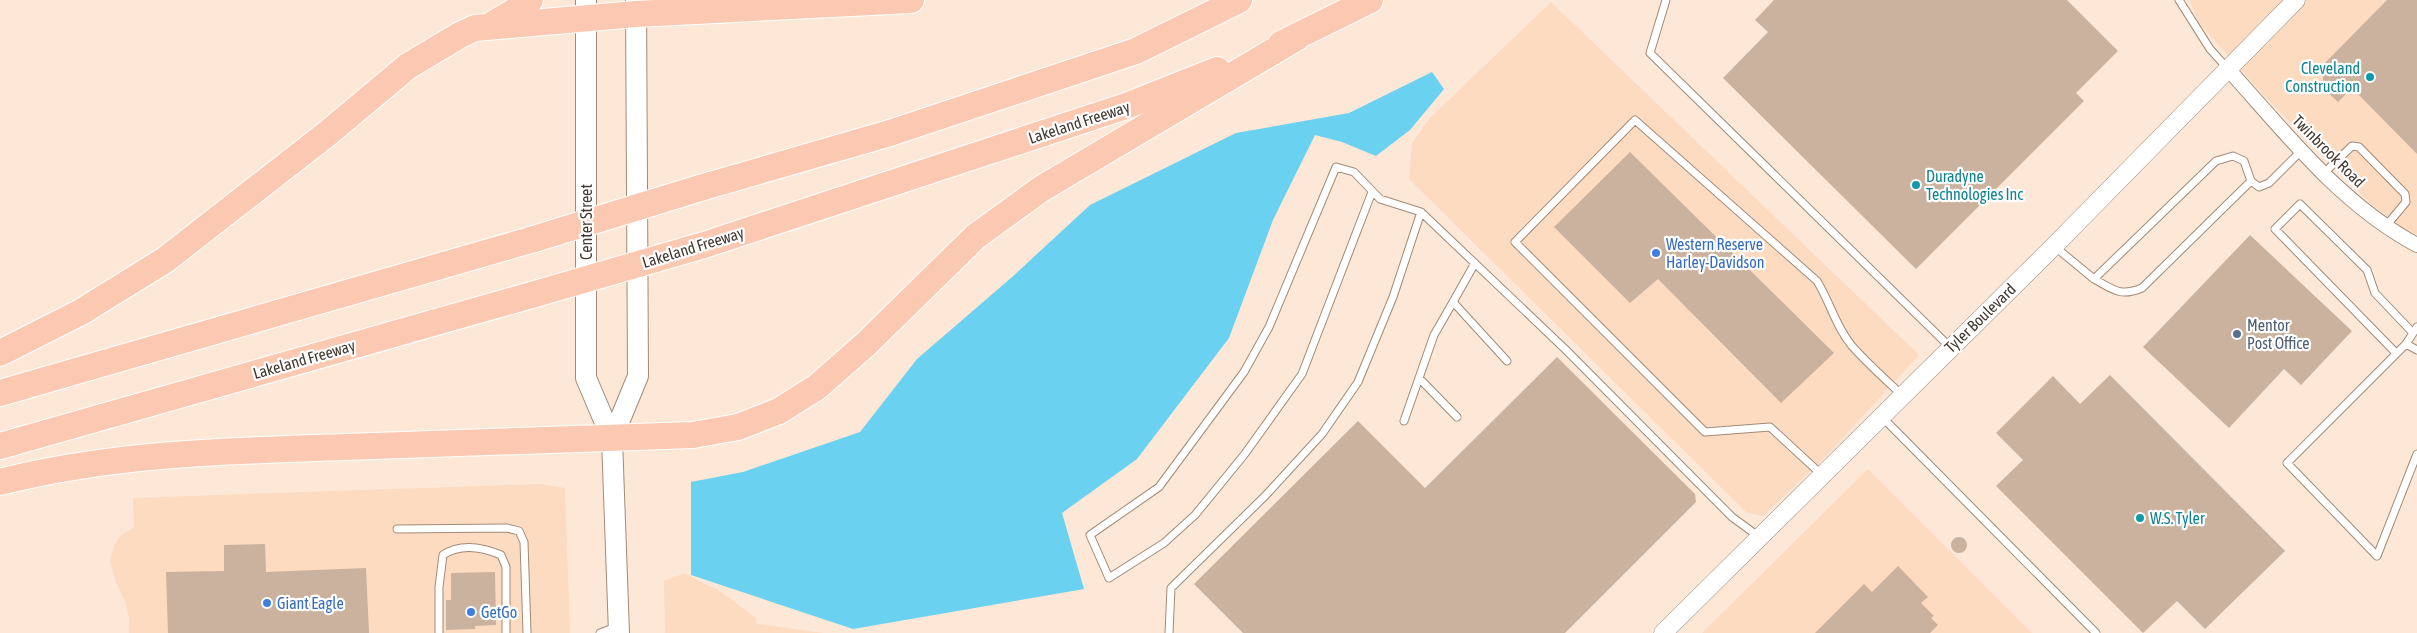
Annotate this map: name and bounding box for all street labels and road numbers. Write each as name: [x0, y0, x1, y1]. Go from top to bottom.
street label: Lakeland Freeway: [1026, 97, 1133, 148]
street label: Twinbrook Road: [2289, 111, 2369, 191]
street label: Center Street: [577, 184, 595, 260]
street label: Lakeland Freeway: [640, 223, 747, 272]
street label: Tyler Boulevard: [1941, 280, 2020, 357]
street label: Lakeland Freeway: [251, 336, 358, 383]

